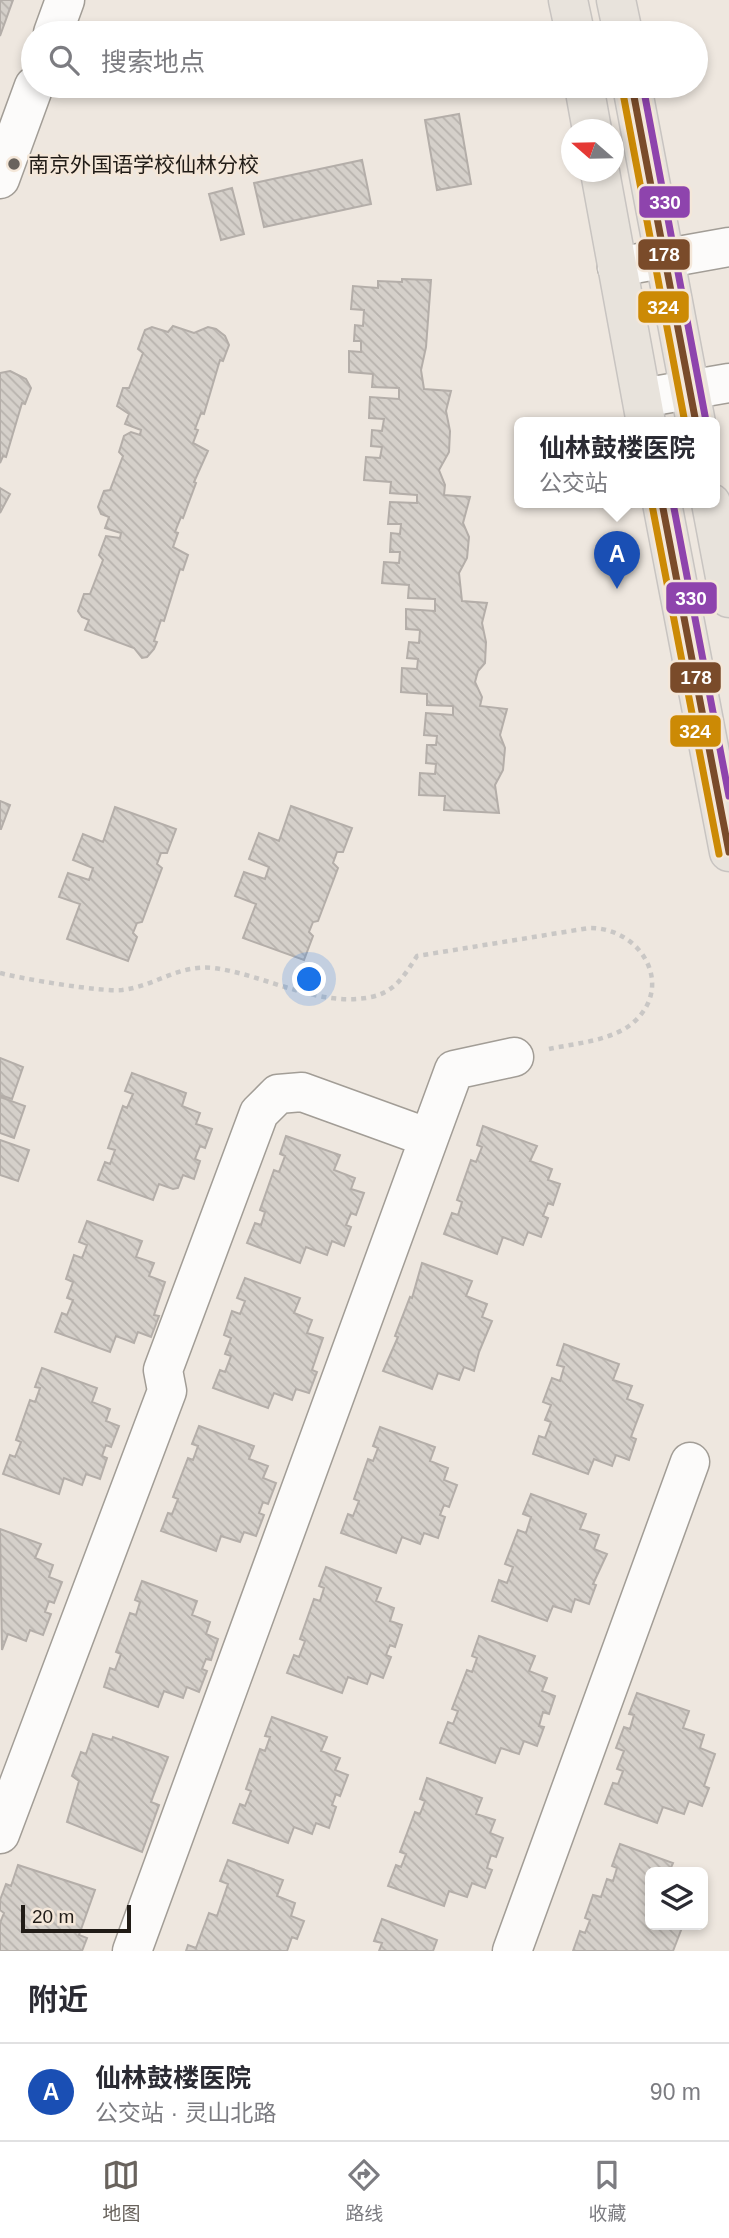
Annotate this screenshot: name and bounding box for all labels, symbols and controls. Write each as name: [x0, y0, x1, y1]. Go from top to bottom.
search box: [21, 21, 708, 98]
icon: search: [45, 41, 83, 79]
text: 搜索地点: [101, 47, 205, 77]
north arrow: [561, 119, 624, 182]
place label: 南京外国语学校仙林分校: [28, 153, 259, 176]
marker: 南京外国语学校仙林分校: [6, 156, 22, 172]
line badge: 330: [638, 185, 691, 219]
text: 330: [649, 192, 681, 213]
line badge: 178: [637, 238, 691, 271]
text: 178: [648, 244, 680, 265]
line badge: 324: [637, 290, 690, 324]
text: 324: [647, 297, 679, 318]
popup: [514, 417, 720, 508]
text: 仙林鼓楼医院: [539, 433, 695, 463]
text: 公交站: [539, 470, 608, 496]
pin: A: [594, 531, 640, 589]
line badge: 330: [665, 581, 718, 615]
text: 330: [675, 588, 707, 609]
line badge: 178: [669, 661, 722, 694]
text: 178: [680, 667, 712, 688]
line badge: 324: [669, 714, 722, 748]
text: 324: [679, 721, 711, 742]
your location: [292, 962, 326, 996]
map controls: [645, 1867, 708, 1930]
button: layers: [645, 1867, 708, 1930]
scale bar: [21, 1902, 131, 1934]
text: 20 m: [32, 1906, 74, 1927]
text: 附近: [28, 1983, 88, 2016]
text: 仙林鼓楼医院: [95, 2063, 251, 2093]
text: A: [43, 2079, 59, 2105]
text: 90 m: [650, 2079, 701, 2105]
text: 公交站 · 灵山北路: [95, 2100, 276, 2126]
tab: 地图: [102, 2156, 141, 2225]
tab: 路线: [345, 2156, 384, 2225]
tab: 收藏: [588, 2156, 627, 2225]

